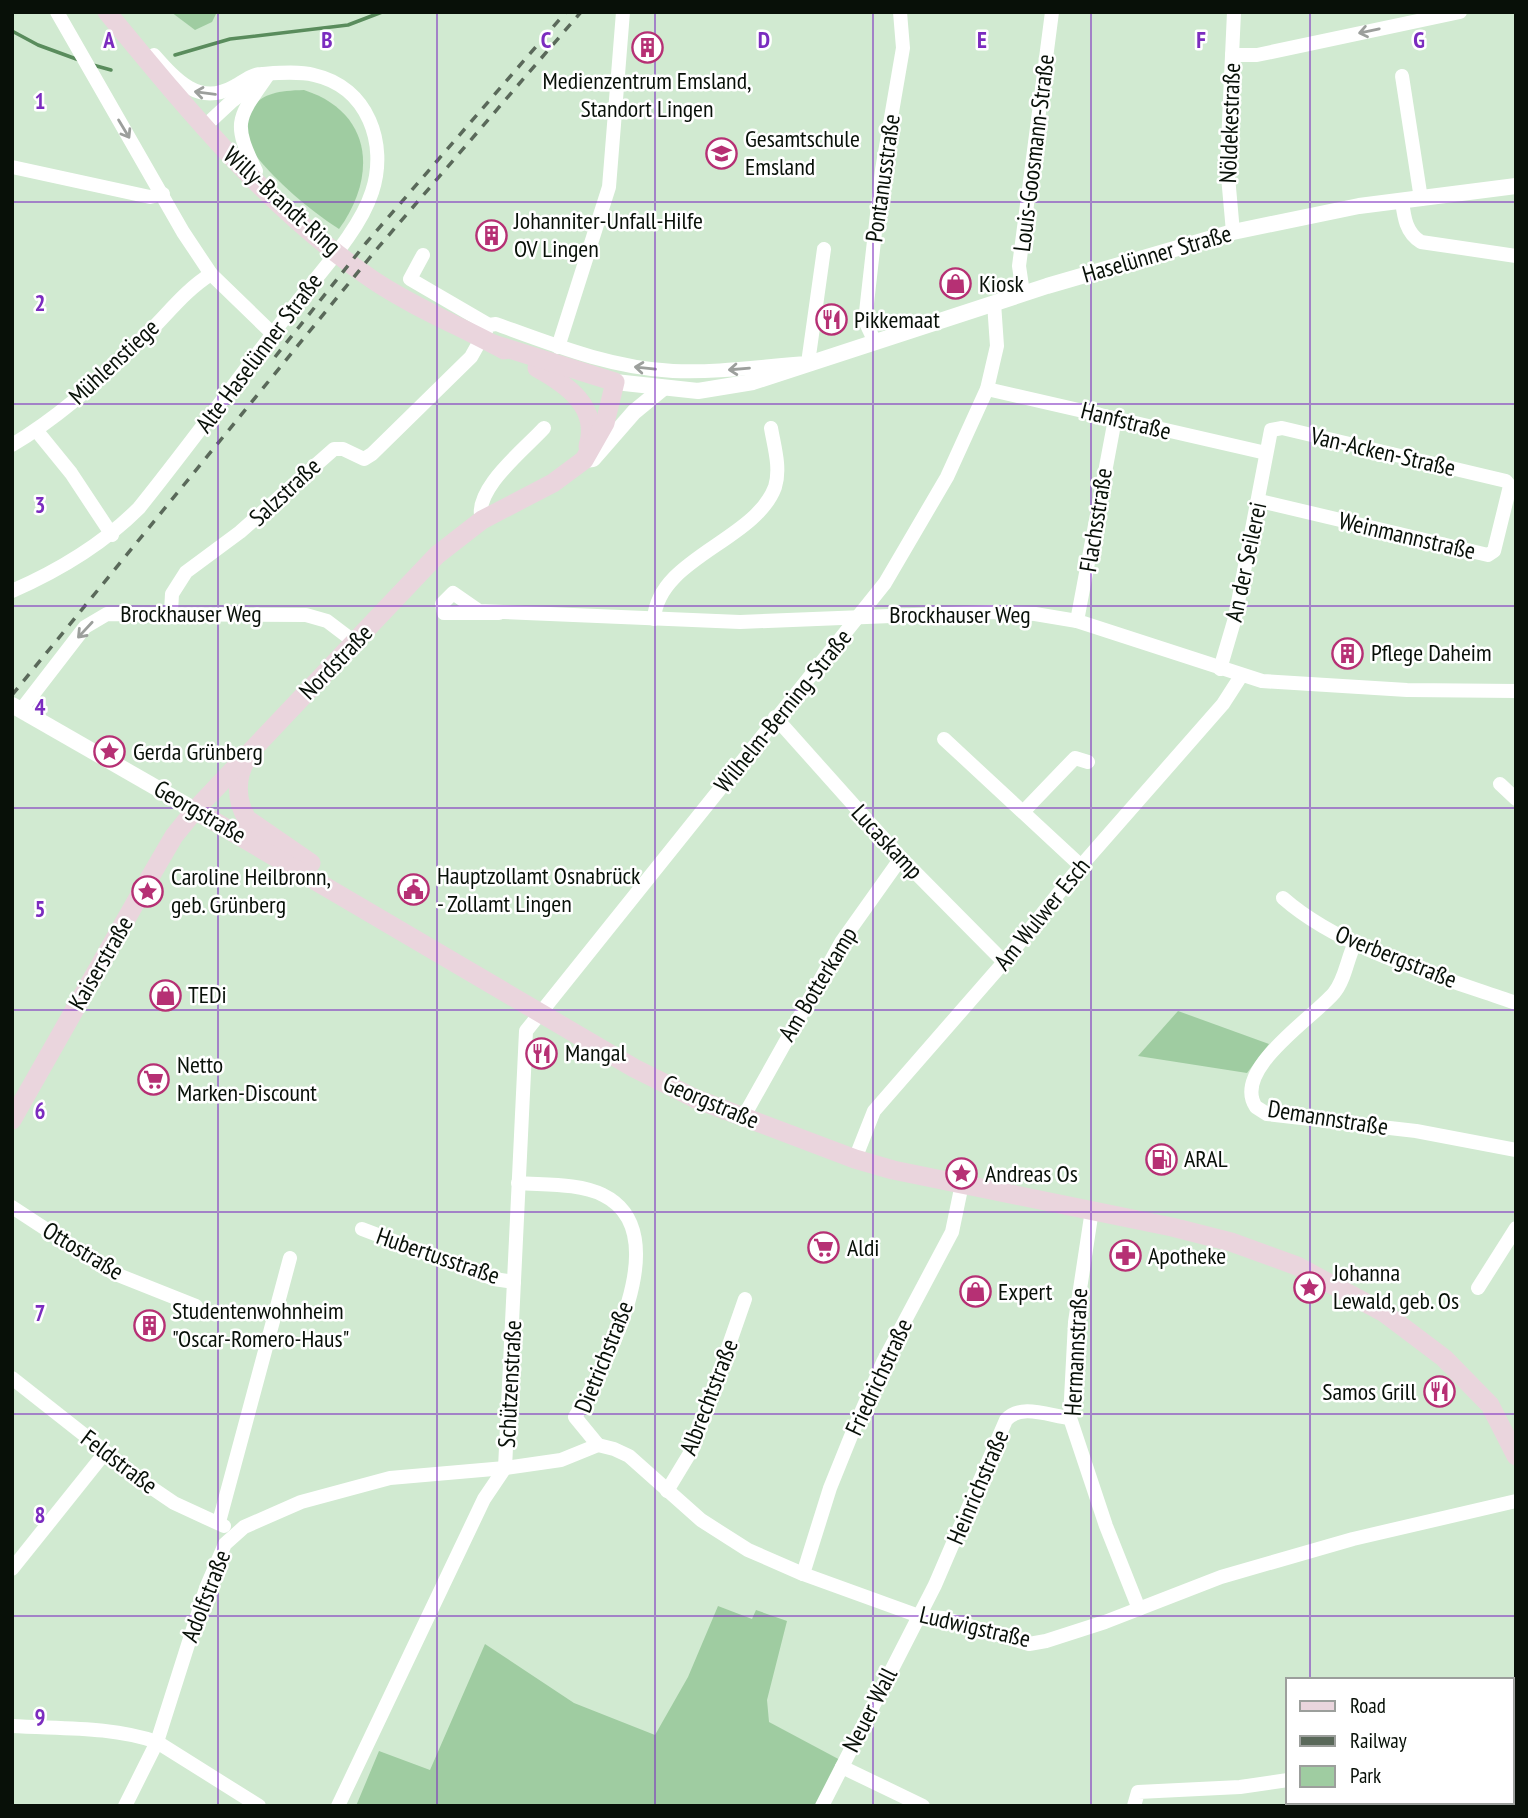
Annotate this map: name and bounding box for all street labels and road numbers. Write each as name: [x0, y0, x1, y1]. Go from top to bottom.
street label: Louis-Goosmann-Straße: [1006, 52, 1061, 253]
street label: Nöldekestraße: [1212, 62, 1247, 184]
street label: Pontanusstraße: [858, 112, 907, 244]
street label: Willy-Brandt-Ring: [217, 140, 348, 262]
street label: Haselünner Straße: [1079, 217, 1235, 290]
street label: Alte Haselünner Straße: [188, 267, 329, 439]
street label: Mühlenstiege: [62, 312, 165, 411]
street label: Hanfstraße: [1078, 394, 1174, 447]
street label: Van-Acken-Straße: [1307, 420, 1459, 483]
street label: Salzstraße: [242, 451, 327, 533]
street label: Flachsstraße: [1072, 466, 1119, 574]
street label: An der Seilerei: [1218, 499, 1273, 625]
street label: Weinmannstraße: [1336, 505, 1479, 566]
street label: Brockhauser Weg: [120, 598, 262, 629]
street label: Brockhauser Weg: [889, 599, 1031, 630]
street label: Nordstraße: [292, 618, 379, 706]
street label: Wilhelm-Berning-Straße: [707, 623, 858, 799]
street label: Georgstraße: [149, 773, 252, 850]
street label: Lucaskamp: [845, 798, 930, 886]
street label: Am Wulwer Esch: [987, 851, 1096, 976]
street label: Kaiserstraße: [61, 910, 140, 1015]
street label: Overbergstraße: [1331, 918, 1462, 995]
street label: Am Botterkamp: [771, 921, 864, 1047]
street label: Georgstraße: [658, 1067, 764, 1136]
street label: Demannstraße: [1266, 1093, 1390, 1142]
street label: Ottostraße: [37, 1214, 129, 1287]
street label: Hubertusstraße: [372, 1220, 504, 1291]
street label: Hermannstraße: [1057, 1287, 1094, 1417]
street label: Dietrichstraße: [567, 1296, 640, 1417]
street label: Friedrichstraße: [838, 1313, 919, 1440]
street label: Schützenstraße: [491, 1319, 528, 1449]
street label: Albrechtstraße: [672, 1334, 745, 1459]
street label: Feldstraße: [75, 1423, 164, 1501]
street label: Heinrichstraße: [939, 1425, 1016, 1549]
street label: Adolfstraße: [174, 1545, 237, 1646]
street label: Ludwigstraße: [917, 1599, 1033, 1654]
street label: Neuer Wall: [835, 1662, 904, 1757]

